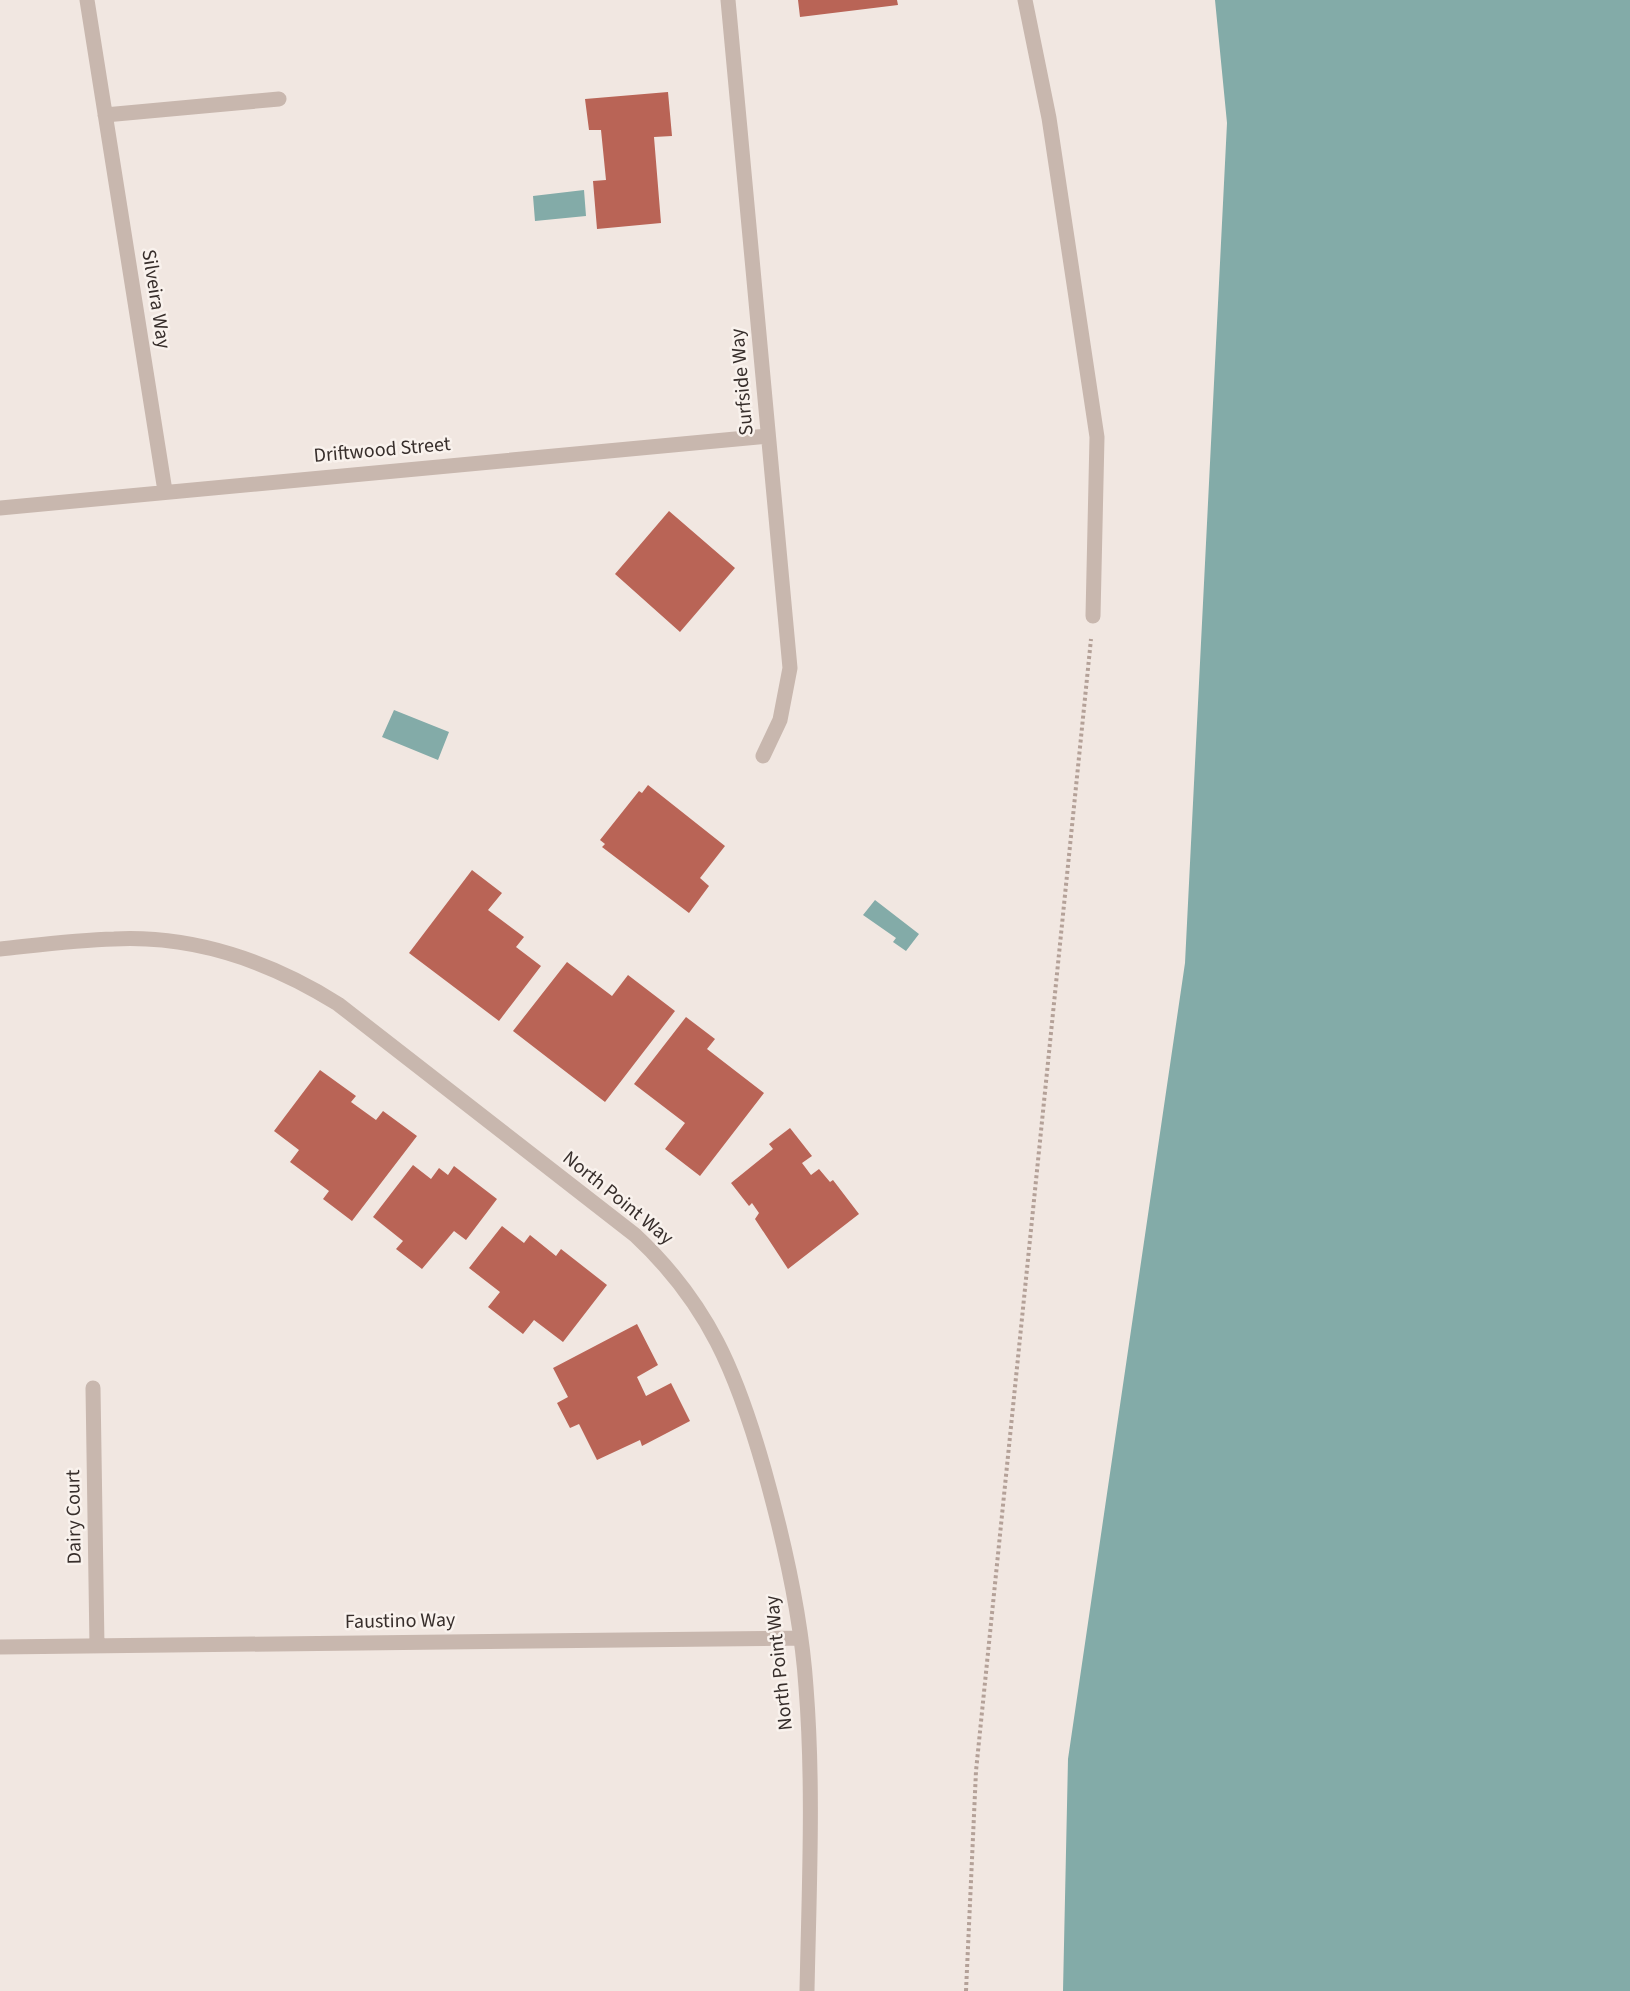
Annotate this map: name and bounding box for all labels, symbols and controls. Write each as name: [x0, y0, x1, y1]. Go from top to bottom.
street label: Silveira Way: [134, 247, 178, 351]
street label: Surfside Way: [723, 327, 761, 437]
street label: Driftwood Street: [312, 430, 452, 470]
street label: North Point Way: [557, 1144, 680, 1252]
street label: Dairy Court: [59, 1469, 89, 1565]
street label: North Point Way: [758, 1594, 800, 1732]
street label: Faustino Way: [345, 1606, 456, 1636]

